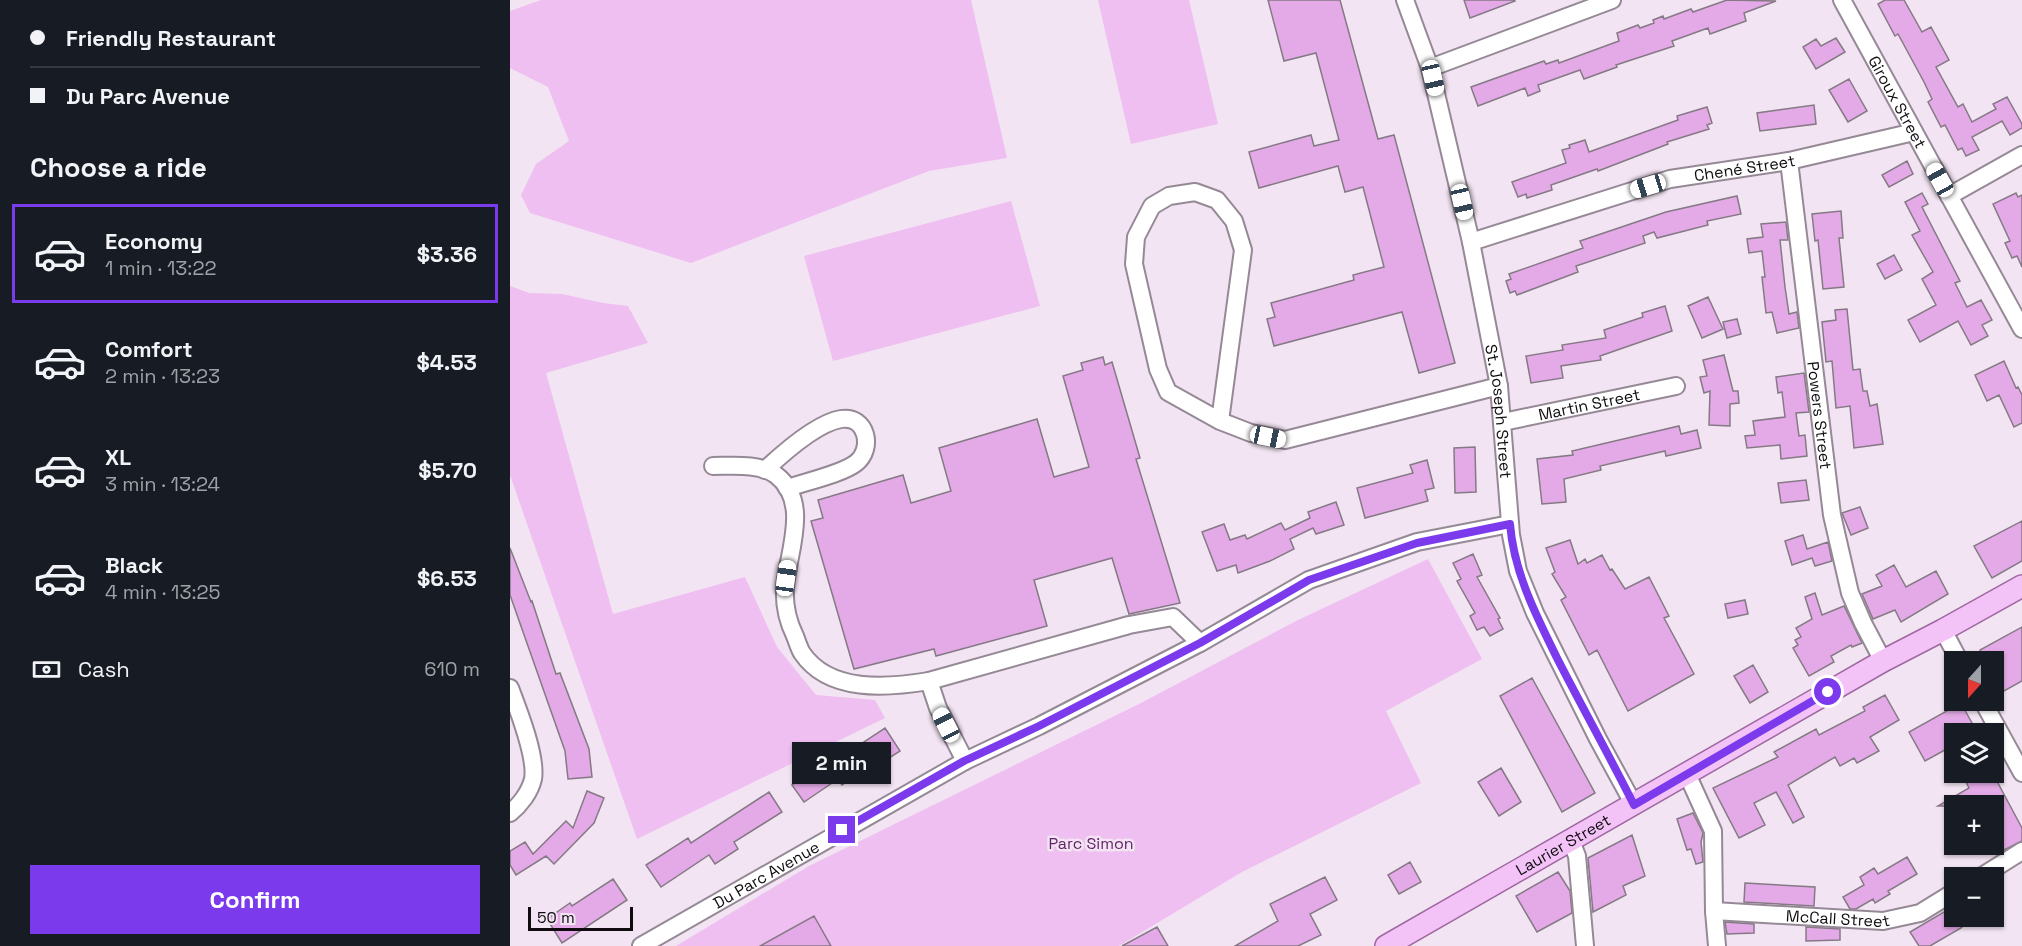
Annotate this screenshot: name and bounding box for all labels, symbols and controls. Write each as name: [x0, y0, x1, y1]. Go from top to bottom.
text: Friendly Restaurant: [66, 24, 276, 52]
street label: Giroux Street: [1864, 52, 1931, 152]
car: [1420, 58, 1446, 98]
text: Du Parc Avenue: [66, 82, 230, 110]
street label: Chené Street: [1692, 149, 1797, 186]
text: Choose a ride: [30, 150, 207, 185]
car: [1923, 160, 1957, 200]
car: [1628, 172, 1668, 200]
car: [1449, 182, 1475, 222]
icon: car: [33, 227, 87, 281]
text: Economy: [105, 227, 203, 255]
text: $3.36: [417, 240, 477, 268]
text: 1 min · 13:22: [105, 255, 217, 281]
icon: car: [33, 335, 87, 389]
text: Comfort: [105, 335, 193, 363]
street label: St. Joseph Street: [1481, 342, 1517, 479]
text: $4.53: [417, 348, 477, 376]
street label: Powers Street: [1803, 360, 1837, 470]
text: 2 min · 13:23: [105, 363, 220, 389]
street label: Martin Street: [1536, 383, 1642, 425]
car: [1249, 424, 1287, 450]
icon: car: [33, 443, 87, 497]
text: XL: [105, 443, 131, 471]
text: $5.70: [418, 456, 477, 484]
text: 3 min · 13:24: [105, 471, 220, 497]
icon: car: [33, 551, 87, 605]
text: Black: [105, 551, 163, 579]
car: [775, 559, 797, 597]
text: $6.53: [417, 564, 477, 592]
text: 4 min · 13:25: [105, 579, 221, 605]
north arrow: [1944, 651, 2004, 711]
map controls: [1944, 651, 2004, 927]
icon: cash: [30, 653, 63, 686]
text: Cash: [78, 655, 130, 683]
text: 610 m: [424, 656, 480, 682]
route start: [1814, 678, 1841, 705]
car: [930, 705, 962, 745]
button: layers: [1944, 723, 2004, 783]
callout: 2 min: [792, 743, 892, 785]
text: 2 min: [816, 750, 867, 776]
button: +: [1944, 795, 2004, 855]
street label: Laurier Street: [1512, 809, 1614, 880]
route end: [828, 816, 855, 843]
park label: Parc Simon: [1048, 833, 1134, 854]
street label: Du Parc Avenue: [709, 836, 823, 913]
button: Confirm: [30, 865, 480, 934]
button: −: [1944, 867, 2004, 927]
scale bar: [528, 904, 633, 932]
street label: McCall Street: [1785, 905, 1892, 931]
text: 50 m: [537, 907, 575, 928]

